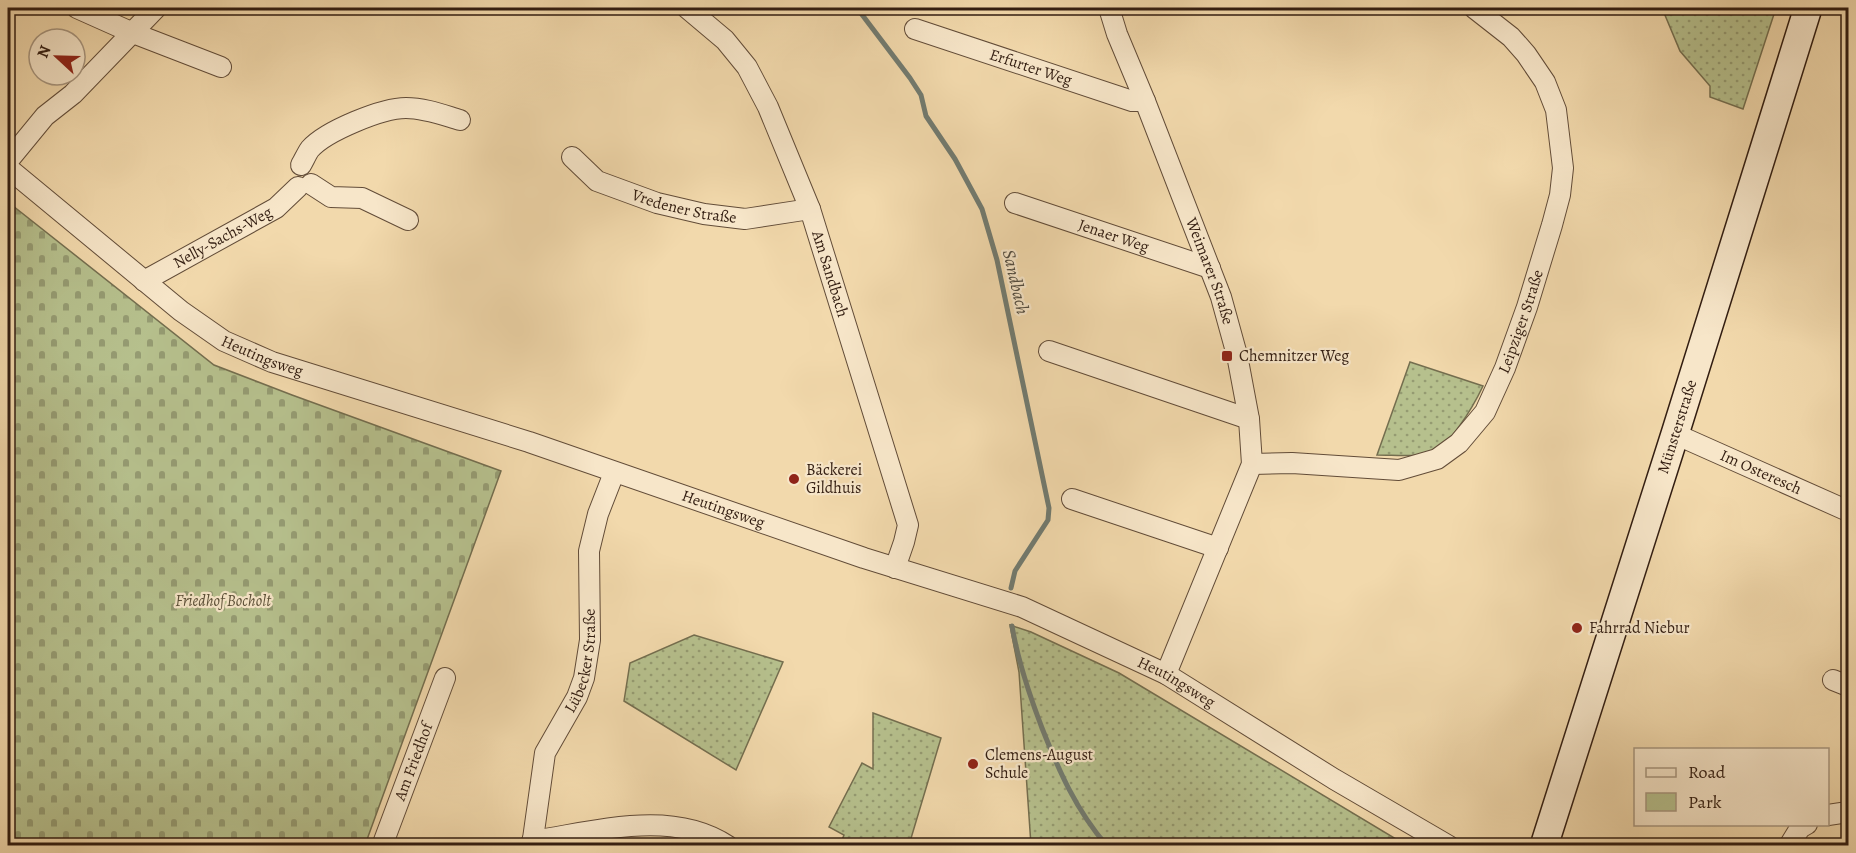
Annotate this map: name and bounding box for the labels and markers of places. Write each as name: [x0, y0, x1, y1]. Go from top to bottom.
place label: Chemnitzer Weg: [1239, 345, 1349, 367]
marker: Chemnitzer Weg: [1220, 349, 1234, 363]
place label: Bäckerei Gildhuis: [806, 459, 862, 499]
marker: Bäckerei Gildhuis: [787, 472, 801, 486]
place label: Fahrrad Niebur: [1589, 617, 1690, 639]
marker: Fahrrad Niebur: [1570, 621, 1584, 635]
place label: Clemens-August Schule: [985, 744, 1093, 784]
marker: Clemens-August Schule: [966, 757, 980, 771]

